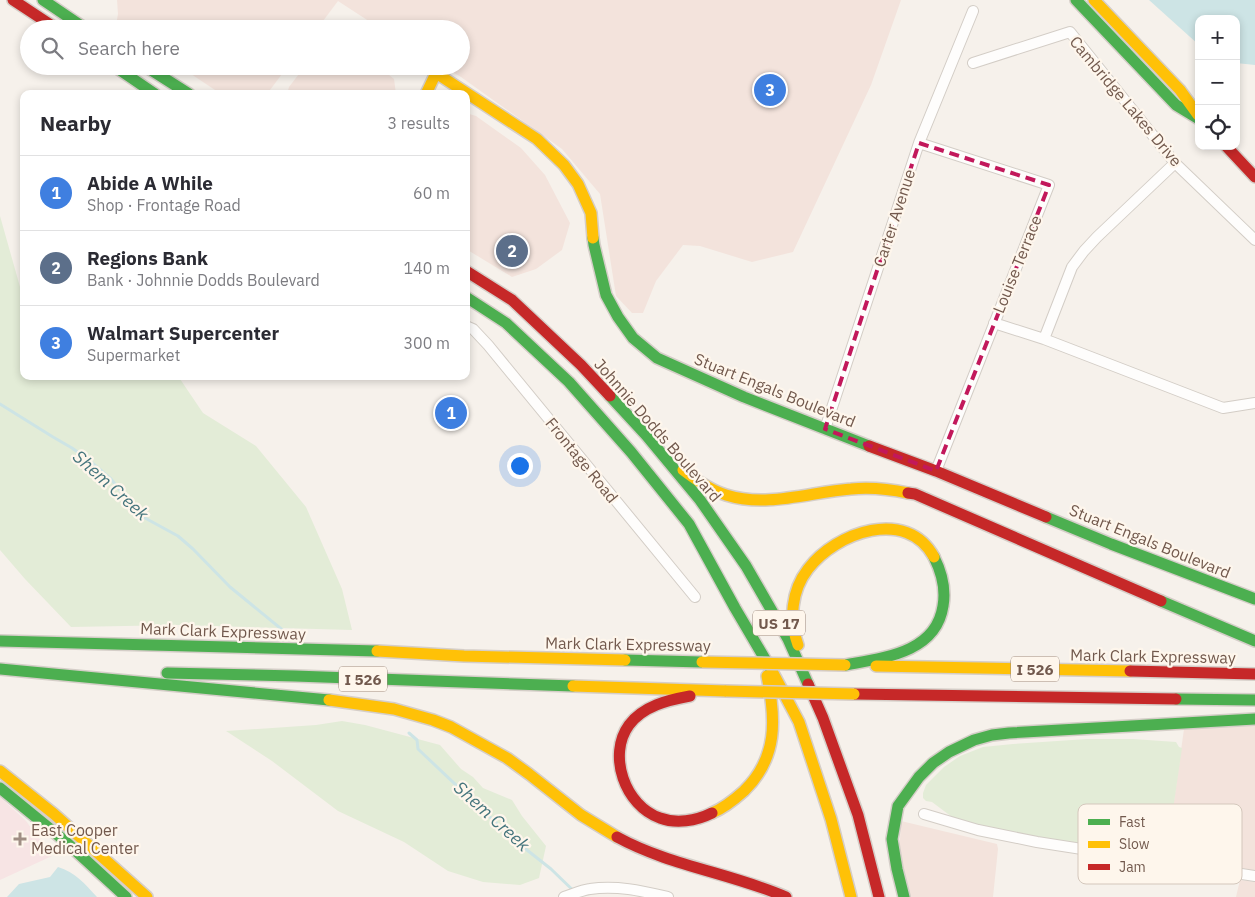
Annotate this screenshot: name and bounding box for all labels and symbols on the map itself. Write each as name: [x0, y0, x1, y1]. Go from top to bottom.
street label: Cambridge Lakes Drive: [1066, 32, 1187, 170]
pin: 3: [754, 71, 786, 109]
street label: Carter Avenue: [869, 166, 919, 270]
street label: Louise Terrace: [988, 212, 1046, 316]
pin: 2: [496, 232, 528, 270]
street label: Stuart Engals Boulevard: [692, 349, 858, 431]
street label: Johnnie Dodds Boulevard: [590, 354, 726, 506]
pin: 1: [435, 394, 467, 432]
street label: Frontage Road: [541, 413, 623, 507]
water label: Shem Creek: [68, 445, 154, 526]
your location: [507, 453, 533, 479]
street label: Stuart Engals Boulevard: [1067, 500, 1233, 582]
road number: US 17: [753, 610, 805, 636]
street label: Mark Clark Expressway: [140, 618, 306, 644]
street label: Mark Clark Expressway: [545, 633, 711, 655]
street label: Mark Clark Expressway: [1070, 645, 1236, 667]
road number: I 526: [1011, 656, 1059, 682]
road number: I 526: [339, 666, 387, 692]
water label: Shem Creek: [449, 776, 535, 857]
legend: [1078, 804, 1242, 884]
text: Fast: [1119, 813, 1145, 831]
place label: East Cooper Medical Center: [31, 820, 139, 858]
marker: East Cooper Medical Center: [13, 832, 27, 846]
text: Slow: [1119, 835, 1150, 853]
text: Jam: [1119, 858, 1146, 876]

